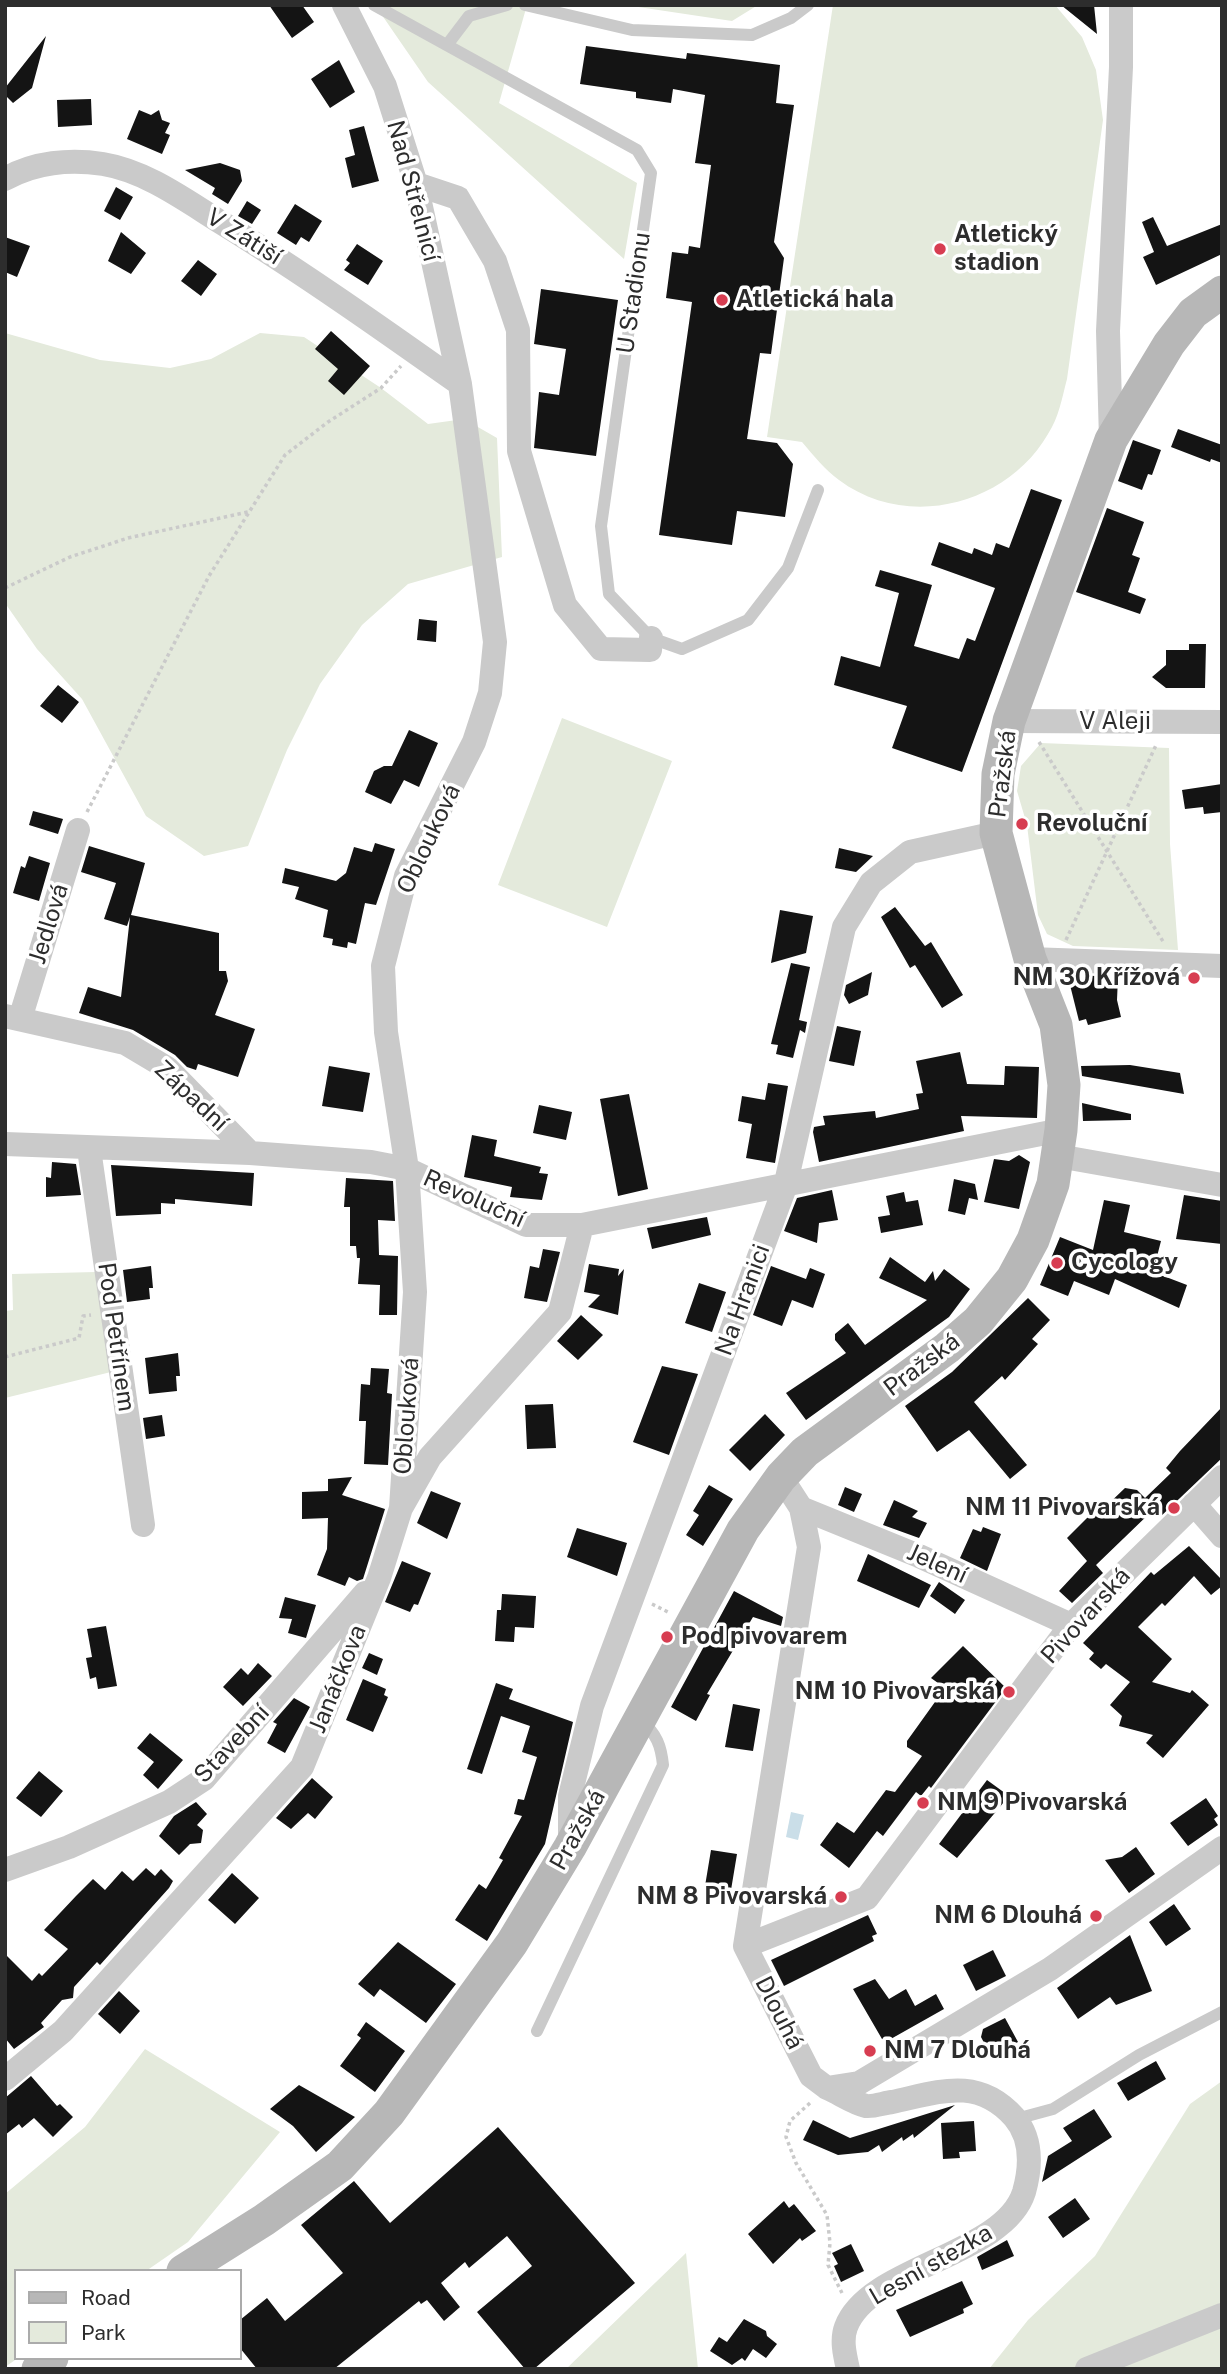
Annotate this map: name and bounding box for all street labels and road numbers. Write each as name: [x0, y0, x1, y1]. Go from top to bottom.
street label: Nad Střelnicí: [380, 117, 446, 265]
street label: V Zátiší: [201, 203, 287, 271]
street label: U Stadionu: [611, 230, 657, 356]
street label: V Aleji: [1079, 708, 1151, 736]
street label: Pražská: [983, 729, 1023, 819]
street label: Oblouková: [391, 780, 467, 898]
street label: Jedlová: [23, 880, 75, 968]
street label: Západní: [148, 1055, 234, 1137]
street label: Revoluční: [419, 1164, 529, 1234]
street label: Na Hranici: [710, 1240, 776, 1360]
street label: Pod Petřínem: [91, 1261, 141, 1413]
street label: Pražská: [878, 1327, 966, 1403]
street label: Oblouková: [389, 1356, 425, 1476]
street label: Jelení: [902, 1538, 972, 1590]
street label: Pivovarská: [1035, 1562, 1137, 1670]
street label: Janáčkova: [303, 1621, 373, 1737]
street label: Stavební: [188, 1699, 276, 1789]
street label: Pražská: [544, 1785, 612, 1875]
street label: Dlouhá: [748, 1972, 810, 2054]
street label: Lesní stezka: [865, 2218, 997, 2312]

